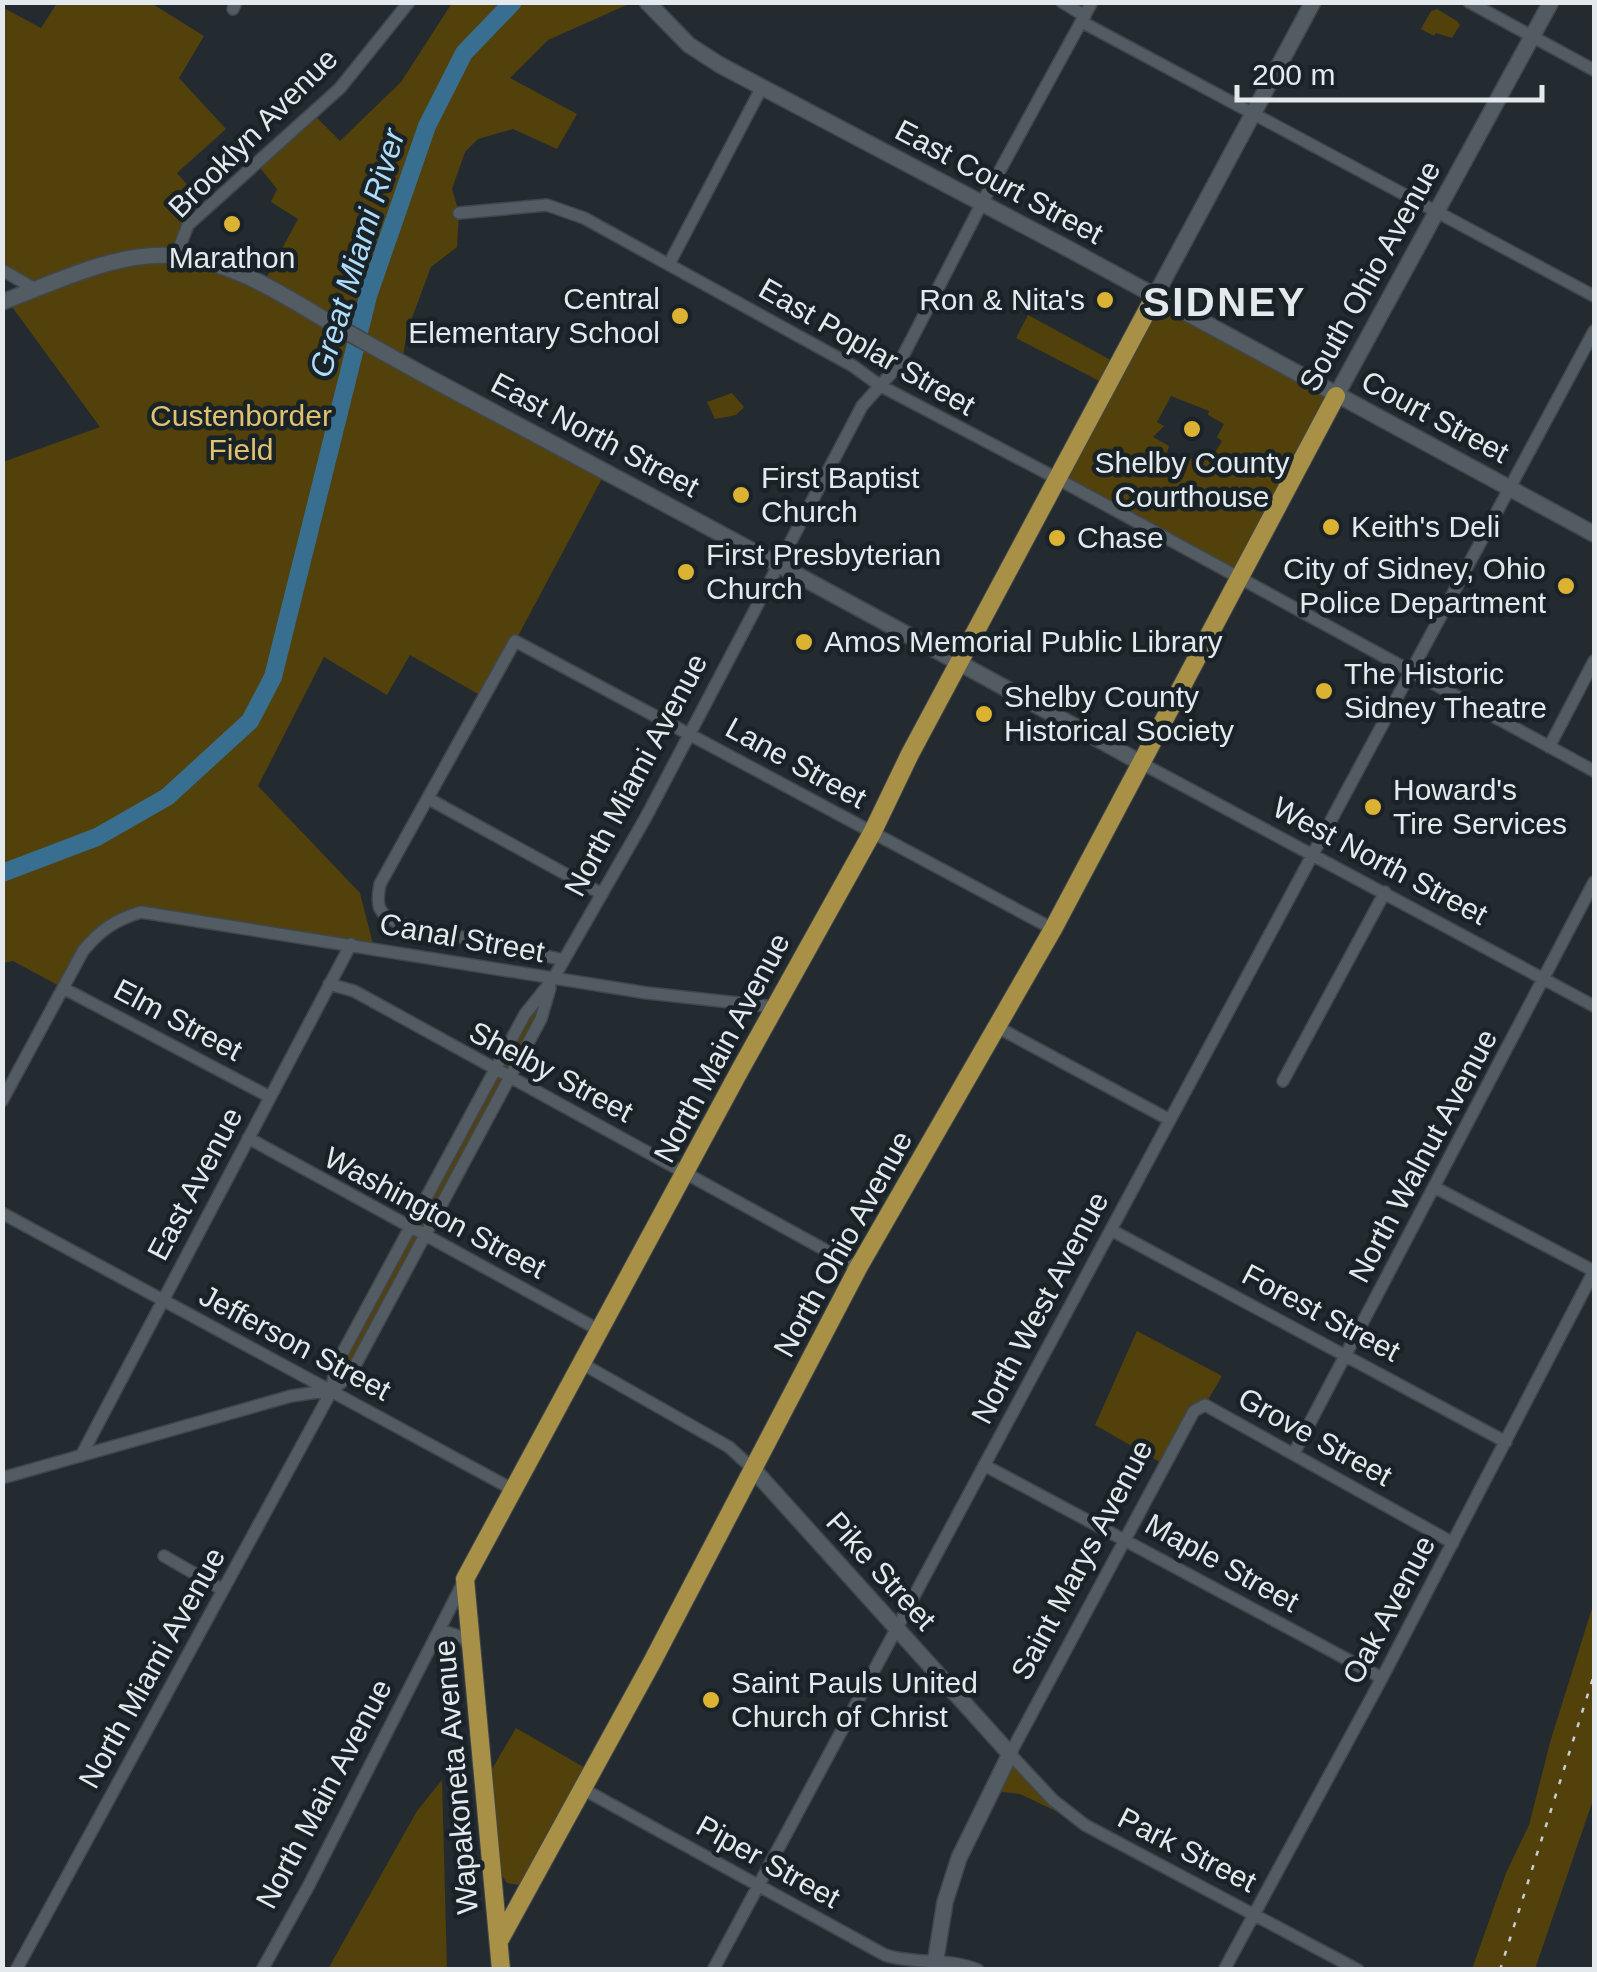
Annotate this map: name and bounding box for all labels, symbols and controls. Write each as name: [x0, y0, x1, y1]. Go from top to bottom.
scale bar: [1237, 40, 1542, 102]
street label: Brooklyn Avenue: [162, 42, 344, 224]
text: 200 m: [1252, 58, 1335, 91]
street label: East Court Street: [890, 113, 1109, 250]
water label: Great Miami River: [302, 123, 412, 382]
street label: South Ohio Avenue: [1293, 155, 1447, 397]
marker: Marathon: [221, 213, 243, 235]
place label: Marathon: [169, 241, 295, 274]
street label: East Poplar Street: [754, 271, 981, 422]
district label: SIDNEY: [1143, 280, 1307, 324]
place label: Central Elementary School: [408, 282, 660, 349]
place label: Ron & Nita's: [919, 283, 1085, 316]
marker: Ron & Nita's: [1094, 289, 1116, 311]
marker: Central Elementary School: [669, 305, 691, 327]
street label: Court Street: [1356, 364, 1515, 469]
street label: East North Street: [486, 366, 705, 503]
park label: Custenborder Field: [150, 399, 332, 466]
marker: Shelby County Courthouse: [1181, 418, 1203, 440]
place label: Shelby County Courthouse: [1094, 446, 1290, 513]
place label: First Baptist Church: [761, 461, 920, 528]
marker: First Baptist Church: [730, 484, 752, 506]
place label: Keith's Deli: [1351, 510, 1500, 543]
marker: Keith's Deli: [1320, 516, 1342, 538]
place label: Chase: [1077, 521, 1164, 554]
marker: Chase: [1046, 527, 1068, 549]
place label: First Presbyterian Church: [706, 538, 941, 605]
place label: City of Sidney, Ohio Police Department: [1283, 552, 1547, 619]
marker: First Presbyterian Church: [675, 561, 697, 583]
marker: City of Sidney, Ohio Police Department: [1555, 575, 1577, 597]
place label: Amos Memorial Public Library: [824, 625, 1222, 658]
marker: Amos Memorial Public Library: [793, 631, 815, 653]
street label: North Miami Avenue: [558, 648, 713, 902]
place label: The Historic Sidney Theatre: [1344, 657, 1547, 724]
place label: Shelby County Historical Society: [1004, 680, 1234, 747]
marker: The Historic Sidney Theatre: [1313, 680, 1335, 702]
marker: Shelby County Historical Society: [973, 703, 995, 725]
street label: Lane Street: [720, 711, 873, 815]
place label: Howard's Tire Services: [1393, 773, 1567, 840]
street label: West North Street: [1267, 790, 1494, 931]
marker: Howard's Tire Services: [1362, 796, 1384, 818]
street label: Canal Street: [377, 907, 548, 968]
street label: North Main Avenue: [647, 928, 796, 1168]
street label: Elm Street: [109, 972, 248, 1067]
street label: Shelby Street: [464, 1015, 639, 1129]
street label: North Walnut Avenue: [1342, 1024, 1503, 1288]
street label: East Avenue: [141, 1102, 249, 1266]
street label: North Ohio Avenue: [767, 1125, 918, 1362]
street label: Washington Street: [319, 1140, 552, 1285]
street label: North West Avenue: [965, 1186, 1115, 1429]
street label: Forest Street: [1237, 1257, 1406, 1368]
street label: Jefferson Street: [194, 1278, 397, 1407]
street label: Grove Street: [1233, 1381, 1398, 1493]
street label: Saint Marys Avenue: [1004, 1434, 1159, 1685]
street label: Pike Street: [820, 1505, 943, 1637]
street label: Maple Street: [1140, 1507, 1305, 1619]
street label: Oak Avenue: [1336, 1530, 1441, 1689]
street label: North Miami Avenue: [72, 1542, 231, 1794]
street label: Wapakoneta Avenue: [427, 1639, 484, 1916]
place label: Saint Pauls United Church of Christ: [731, 1666, 978, 1733]
street label: North Main Avenue: [249, 1674, 398, 1914]
marker: Saint Pauls United Church of Christ: [700, 1689, 722, 1711]
street label: Park Street: [1113, 1801, 1262, 1899]
street label: Piper Street: [691, 1809, 846, 1915]

